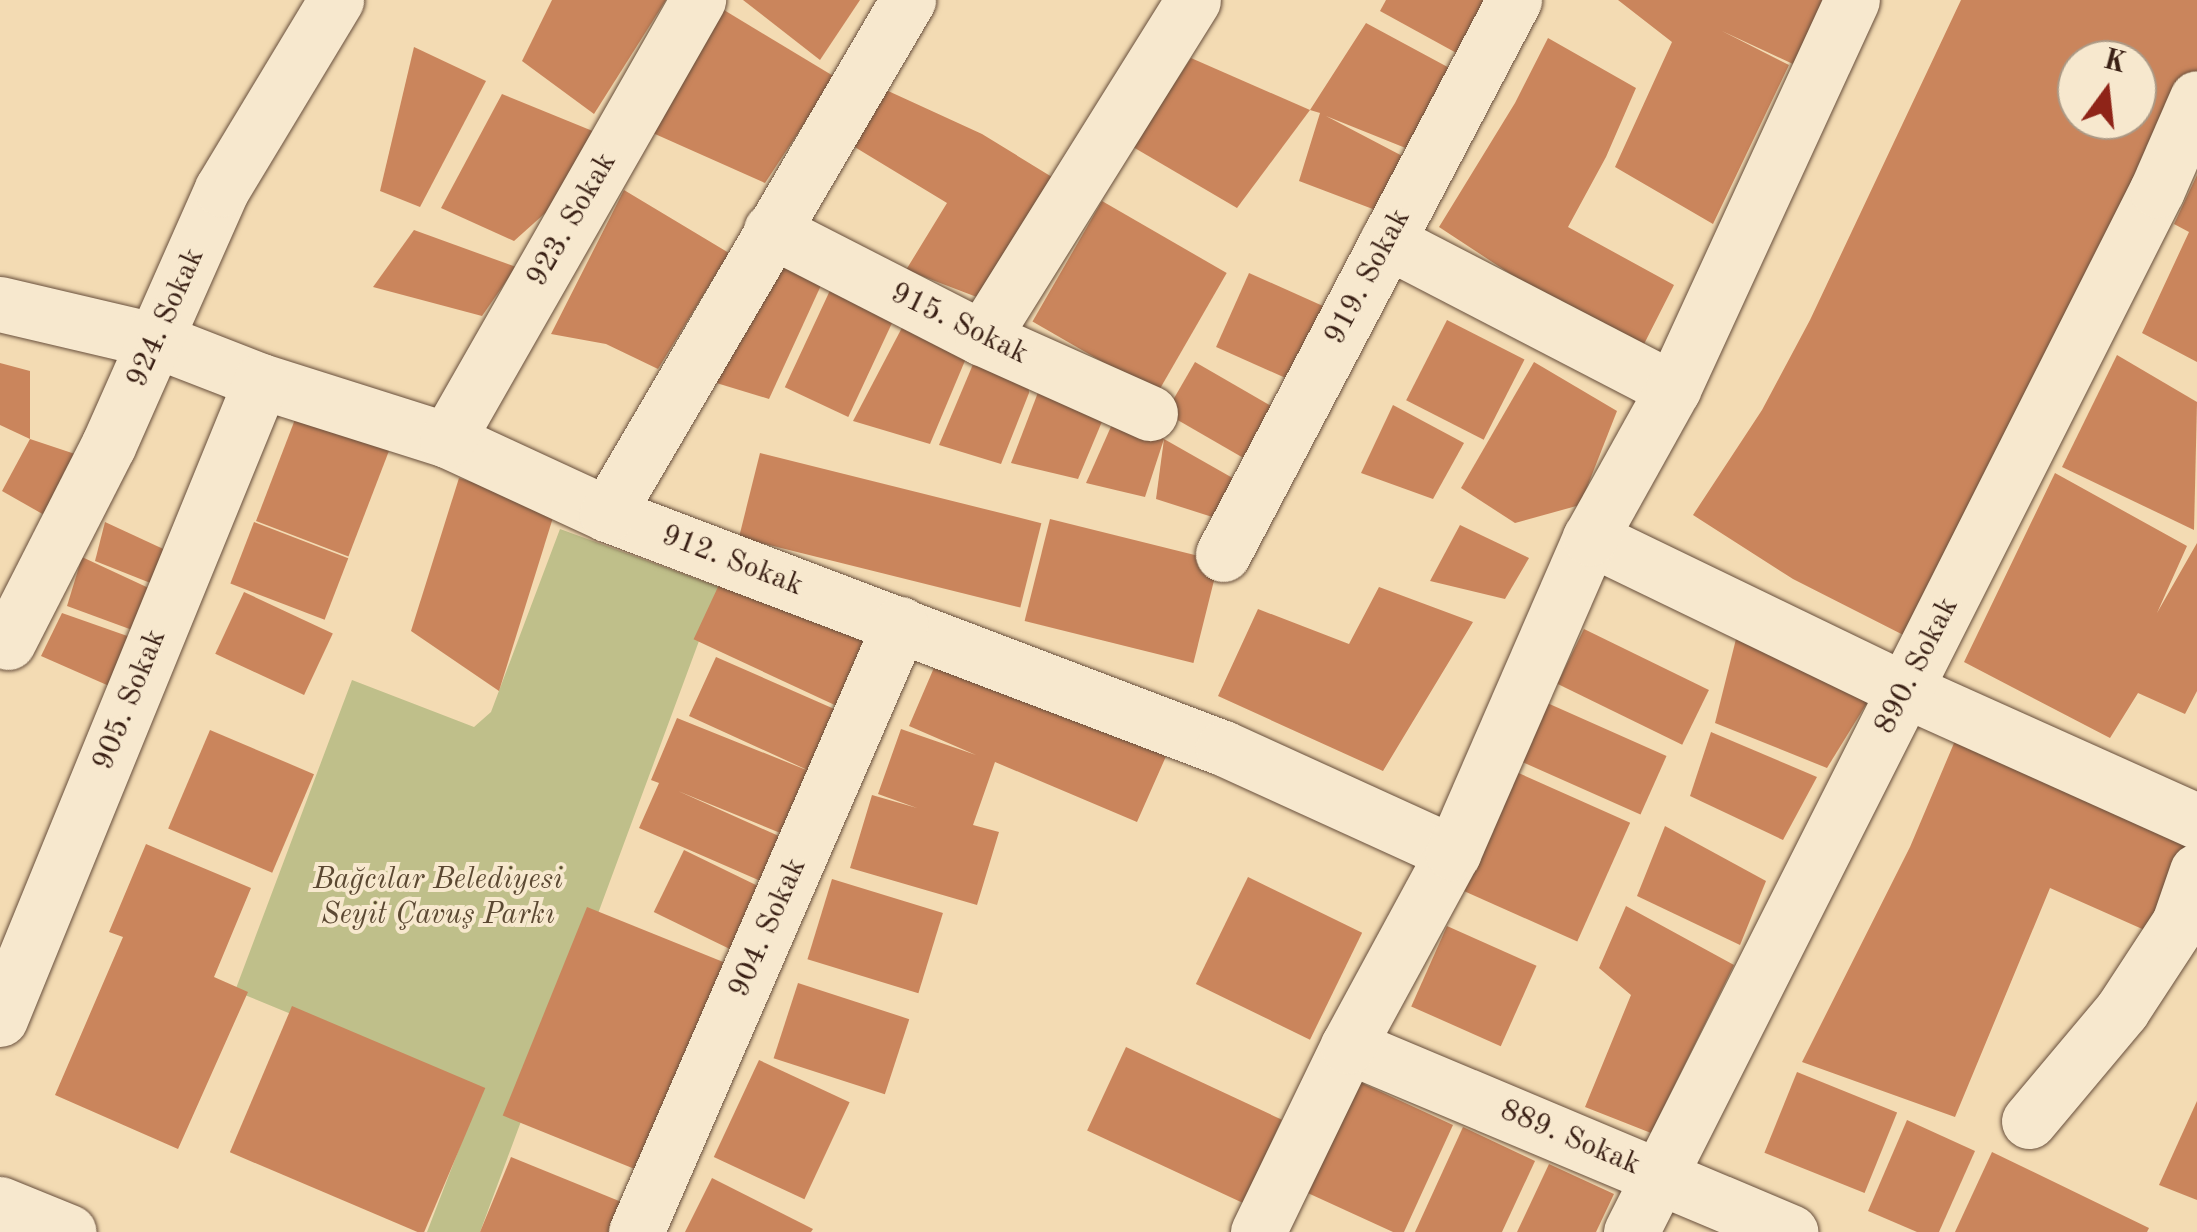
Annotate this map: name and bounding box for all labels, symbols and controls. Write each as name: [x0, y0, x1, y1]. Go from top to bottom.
north arrow: [2057, 40, 2157, 140]
text: K: [2100, 47, 2128, 79]
street label: 923. Sokak: [519, 147, 625, 293]
street label: 919. Sokak: [1317, 203, 1419, 351]
street label: 924. Sokak: [119, 243, 213, 393]
street label: 915. Sokak: [884, 275, 1034, 373]
street label: 912. Sokak: [656, 518, 808, 604]
street label: 890. Sokak: [1867, 592, 1967, 740]
street label: 905. Sokak: [85, 624, 175, 776]
street label: 904. Sokak: [721, 853, 815, 1003]
park label: Bağcılar Belediyesi Seyit Çavuş Parkı: [313, 862, 563, 932]
street label: 889. Sokak: [1495, 1092, 1645, 1184]

